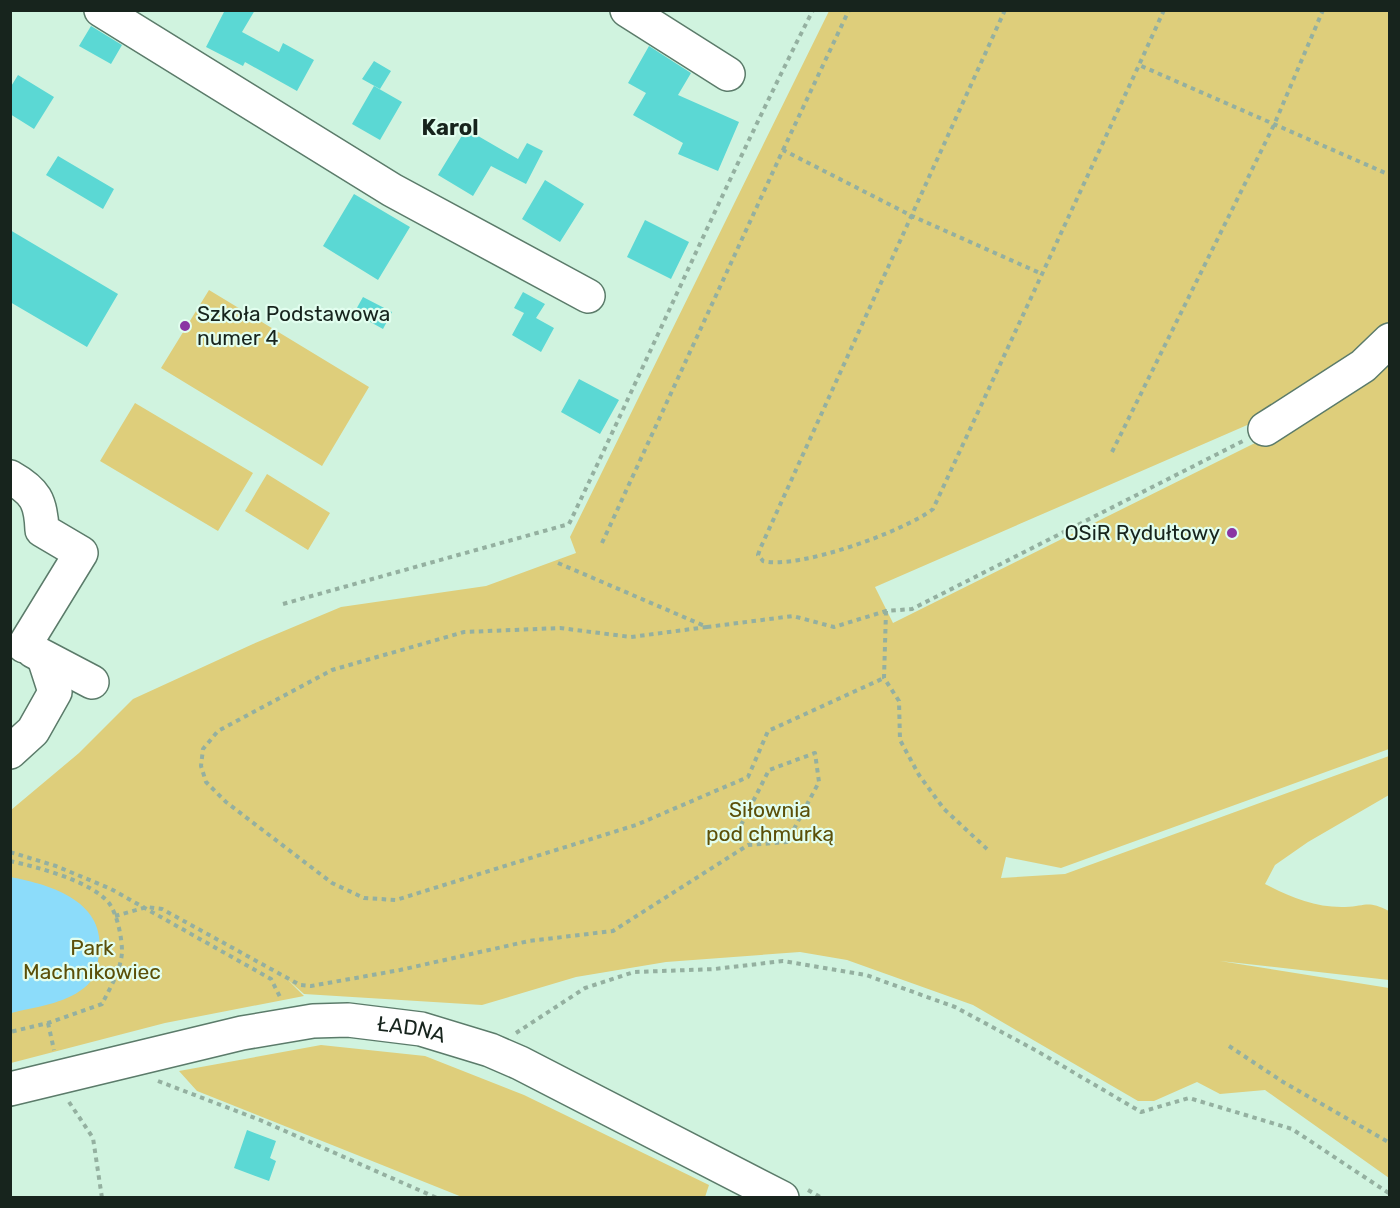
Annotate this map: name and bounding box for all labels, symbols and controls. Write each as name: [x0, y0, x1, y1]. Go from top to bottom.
district label: Karol: [421, 114, 479, 141]
place label: Szkoła Podstawowa numer 4: [197, 301, 390, 350]
marker: Szkoła Podstawowa numer 4: [178, 319, 192, 333]
place label: OSiR Rydułtowy: [1064, 520, 1220, 545]
marker: OSiR Rydułtowy: [1225, 526, 1239, 540]
park label: Siłownia pod chmurką: [706, 797, 834, 846]
park label: Park Machnikowiec: [23, 935, 161, 984]
street label: ŁADNA: [376, 1011, 449, 1048]

